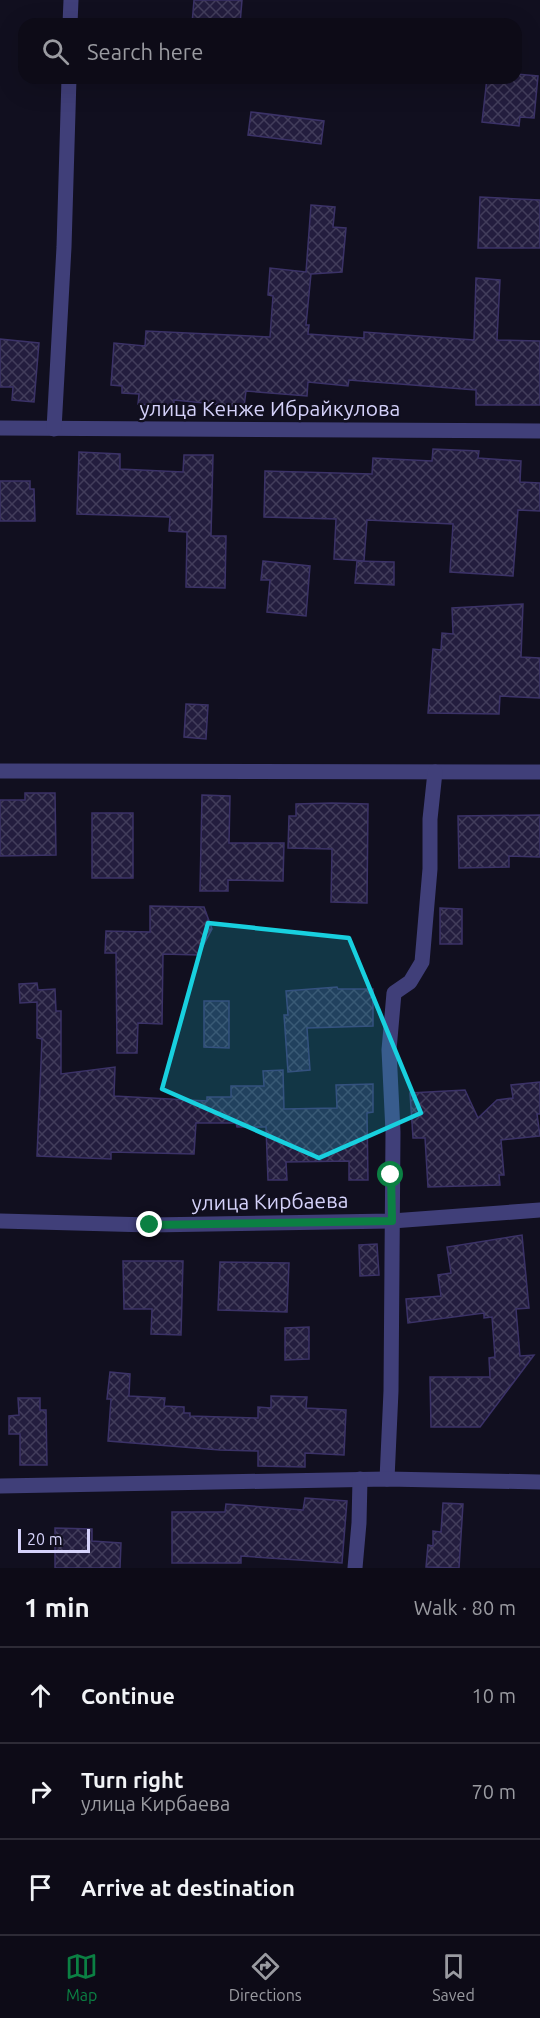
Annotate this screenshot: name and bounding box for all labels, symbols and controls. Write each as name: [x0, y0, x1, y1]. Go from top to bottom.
search box: [18, 18, 522, 84]
icon: search: [39, 35, 72, 68]
text: Search here: [87, 39, 203, 64]
street label: улица Кенже Ибрайкулова: [140, 396, 400, 420]
route start: [377, 1161, 403, 1187]
street label: улица Кирбаева: [191, 1188, 349, 1214]
route end: [136, 1211, 162, 1237]
scale bar: [18, 1526, 90, 1554]
text: 20 m: [27, 1530, 63, 1548]
text: 1 min: [24, 1593, 90, 1622]
text: Walk · 80 m: [414, 1596, 516, 1619]
icon: ahead: [24, 1679, 57, 1712]
text: Continue: [81, 1683, 175, 1708]
text: 10 m: [472, 1684, 516, 1707]
text: Turn right: [81, 1767, 183, 1792]
icon: right: [24, 1775, 57, 1808]
text: 70 m: [472, 1780, 516, 1803]
text: улица Кирбаева: [81, 1792, 230, 1815]
icon: arrive: [24, 1871, 57, 1904]
text: Arrive at destination: [81, 1875, 295, 1900]
tab: Map: [65, 1950, 98, 2004]
tab: Directions: [229, 1950, 302, 2004]
tab: Saved: [432, 1950, 475, 2004]

